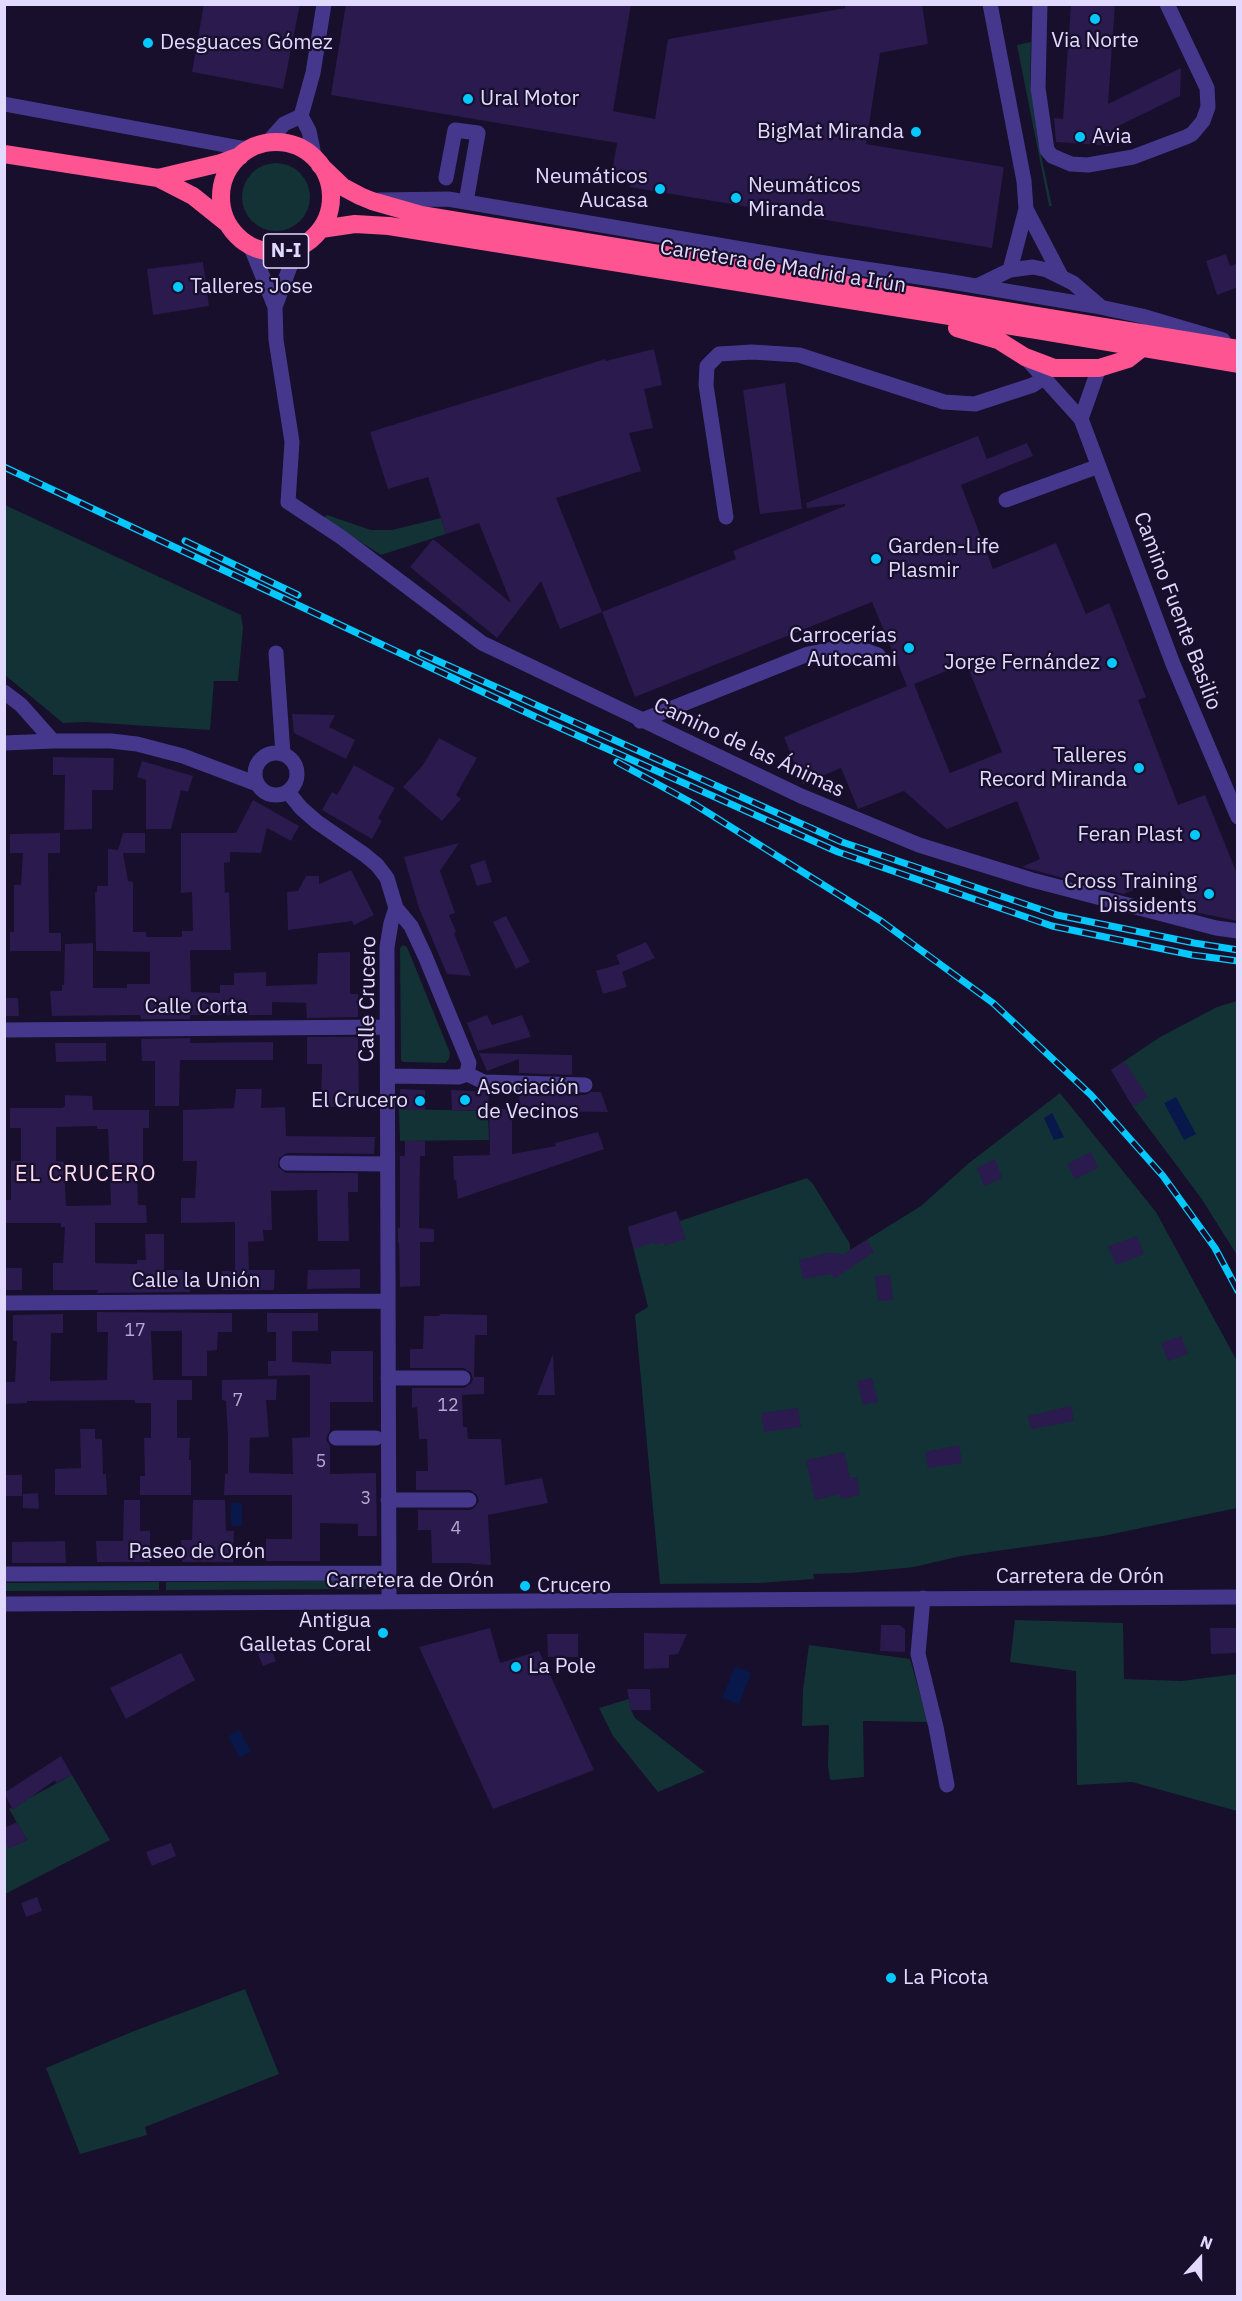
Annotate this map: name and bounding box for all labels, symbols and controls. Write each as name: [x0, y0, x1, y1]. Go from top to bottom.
marker: Via Norte: [1088, 12, 1102, 26]
place label: Via Norte: [1051, 28, 1139, 54]
place label: Desguaces Gómez: [160, 30, 333, 56]
marker: Desguaces Gómez: [141, 36, 155, 50]
place label: Ural Motor: [480, 86, 579, 112]
marker: Ural Motor: [461, 92, 475, 106]
place label: BigMat Miranda: [757, 119, 904, 145]
place label: Avia: [1092, 124, 1132, 150]
marker: BigMat Miranda: [909, 125, 923, 139]
marker: Avia: [1073, 130, 1087, 144]
place label: Neumáticos Aucasa: [535, 164, 648, 214]
place label: Neumáticos Miranda: [748, 173, 861, 223]
marker: Neumáticos Aucasa: [653, 182, 667, 196]
marker: Neumáticos Miranda: [729, 191, 743, 205]
road number: N-I: [264, 234, 308, 268]
street label: Carretera de Madrid a Irún: [658, 235, 908, 299]
place label: Talleres Jose: [190, 274, 313, 300]
marker: Talleres Jose: [171, 280, 185, 294]
street label: Camino Fuente Basilio: [1128, 508, 1226, 714]
place label: Garden-Life Plasmir: [888, 534, 999, 584]
marker: Garden-Life Plasmir: [869, 552, 883, 566]
place label: Carrocerías Autocami: [789, 623, 897, 673]
marker: Carrocerías Autocami: [902, 641, 916, 655]
place label: Jorge Fernández: [944, 650, 1100, 676]
marker: Jorge Fernández: [1105, 656, 1119, 670]
street label: Camino de las Ánimas: [650, 693, 848, 803]
place label: Talleres Record Miranda: [979, 743, 1127, 793]
marker: Talleres Record Miranda: [1132, 761, 1146, 775]
place label: Feran Plast: [1077, 822, 1183, 848]
marker: Feran Plast: [1188, 828, 1202, 842]
place label: Cross Training Dissidents: [1064, 869, 1197, 919]
marker: Cross Training Dissidents: [1202, 887, 1216, 901]
street label: Calle Crucero: [354, 936, 382, 1062]
street label: Calle Corta: [144, 994, 248, 1020]
place label: Asociación de Vecinos: [477, 1075, 579, 1125]
place label: El Crucero: [311, 1088, 408, 1114]
marker: Asociación de Vecinos: [458, 1093, 472, 1107]
marker: El Crucero: [413, 1094, 427, 1108]
district label: EL CRUCERO: [15, 1162, 157, 1188]
street label: Calle la Unión: [131, 1268, 261, 1294]
house number: 17: [124, 1320, 146, 1342]
house number: 7: [233, 1390, 243, 1412]
house number: 12: [437, 1395, 459, 1417]
house number: 5: [316, 1451, 326, 1473]
house number: 3: [361, 1488, 371, 1510]
house number: 4: [451, 1518, 461, 1540]
street label: Paseo de Orón: [128, 1539, 266, 1565]
street label: Carretera de Orón: [996, 1564, 1164, 1590]
street label: Carretera de Orón: [326, 1568, 494, 1594]
place label: Crucero: [537, 1573, 611, 1599]
marker: Crucero: [518, 1579, 532, 1593]
place label: Antigua Galletas Coral: [239, 1608, 371, 1658]
marker: Antigua Galletas Coral: [376, 1626, 390, 1640]
place label: La Pole: [528, 1654, 596, 1680]
marker: La Pole: [509, 1660, 523, 1674]
place label: La Picota: [903, 1965, 988, 1991]
marker: La Picota: [884, 1971, 898, 1985]
north arrow: [1170, 2229, 1230, 2289]
text: N: [1197, 2231, 1215, 2254]

